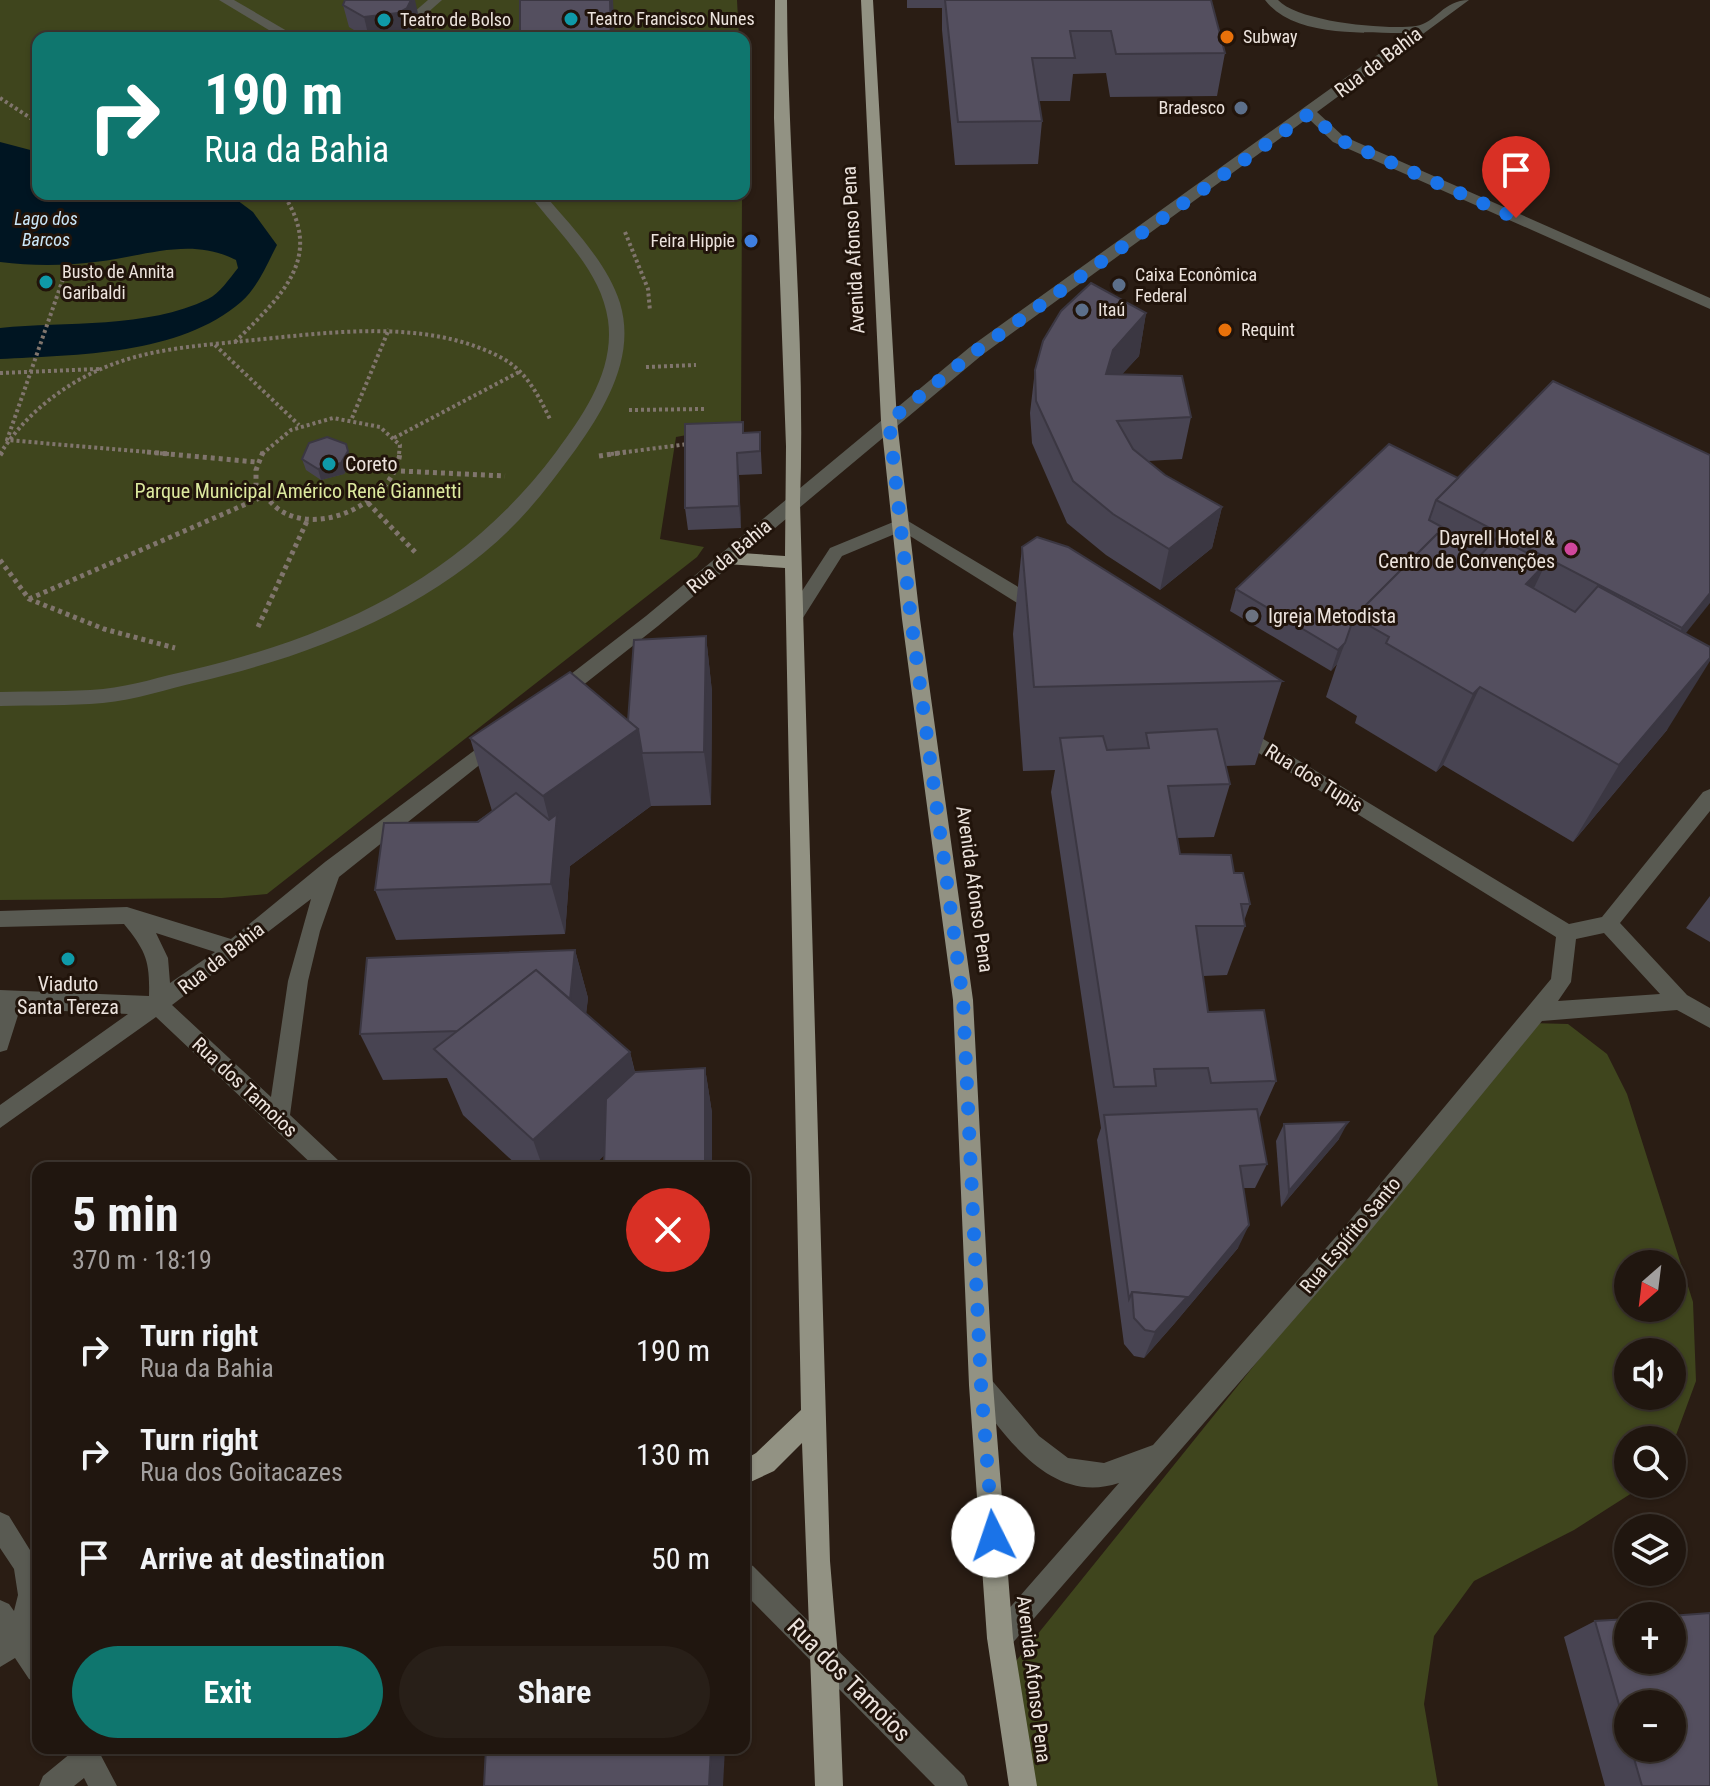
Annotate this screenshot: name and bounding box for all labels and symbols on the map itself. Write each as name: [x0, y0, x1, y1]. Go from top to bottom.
place label: Teatro Francisco Nunes: [587, 8, 755, 29]
place label: Teatro de Bolso: [400, 9, 511, 30]
marker: Teatro Francisco Nunes: [562, 10, 580, 28]
marker: Teatro de Bolso: [375, 11, 393, 29]
street label: Rua da Bahia: [1330, 21, 1426, 103]
place label: Subway: [1243, 26, 1298, 47]
marker: Subway: [1218, 28, 1236, 46]
place label: Bradesco: [1158, 97, 1225, 118]
marker: Bradesco: [1232, 99, 1250, 117]
pin: [1482, 136, 1550, 218]
street label: Avenida Afonso Pena: [837, 165, 869, 335]
water label: Lago dos Barcos: [14, 208, 78, 250]
place label: Feira Hippie: [650, 230, 735, 251]
marker: Feira Hippie: [742, 232, 760, 250]
place label: Busto de Annita Garibaldi: [62, 261, 174, 303]
place label: Caixa Econômica Federal: [1135, 264, 1257, 306]
marker: Busto de Annita Garibaldi: [37, 273, 55, 291]
marker: Caixa Econômica Federal: [1110, 276, 1128, 294]
place label: Itaú: [1098, 299, 1125, 320]
marker: Itaú: [1073, 301, 1091, 319]
place label: Requint: [1241, 319, 1295, 340]
marker: Requint: [1216, 321, 1234, 339]
place label: Coreto: [345, 452, 397, 476]
marker: Coreto: [320, 455, 338, 473]
park label: Parque Municipal Américo Renê Giannetti: [135, 479, 461, 503]
street label: Rua da Bahia: [682, 514, 776, 598]
place label: Dayrell Hotel & Centro de Convenções: [1378, 526, 1555, 573]
marker: Dayrell Hotel & Centro de Convenções: [1562, 540, 1580, 558]
place label: Igreja Metodista: [1268, 604, 1396, 628]
marker: Igreja Metodista: [1243, 607, 1261, 625]
street label: Rua dos Tupis: [1261, 739, 1367, 817]
street label: Avenida Afonso Pena: [951, 804, 999, 974]
street label: Rua da Bahia: [173, 917, 269, 999]
marker: Viaduto Santa Tereza: [59, 950, 77, 968]
place label: Viaduto Santa Tereza: [17, 972, 119, 1019]
street label: Rua dos Tamoios: [187, 1032, 303, 1142]
street label: Rua Espírito Santo: [1294, 1172, 1406, 1298]
north arrow: [1614, 1250, 1686, 1322]
position arrow: [951, 1494, 1035, 1578]
street label: Avenida Afonso Pena: [1012, 1594, 1056, 1764]
street label: Rua dos Tamoios: [782, 1613, 916, 1747]

